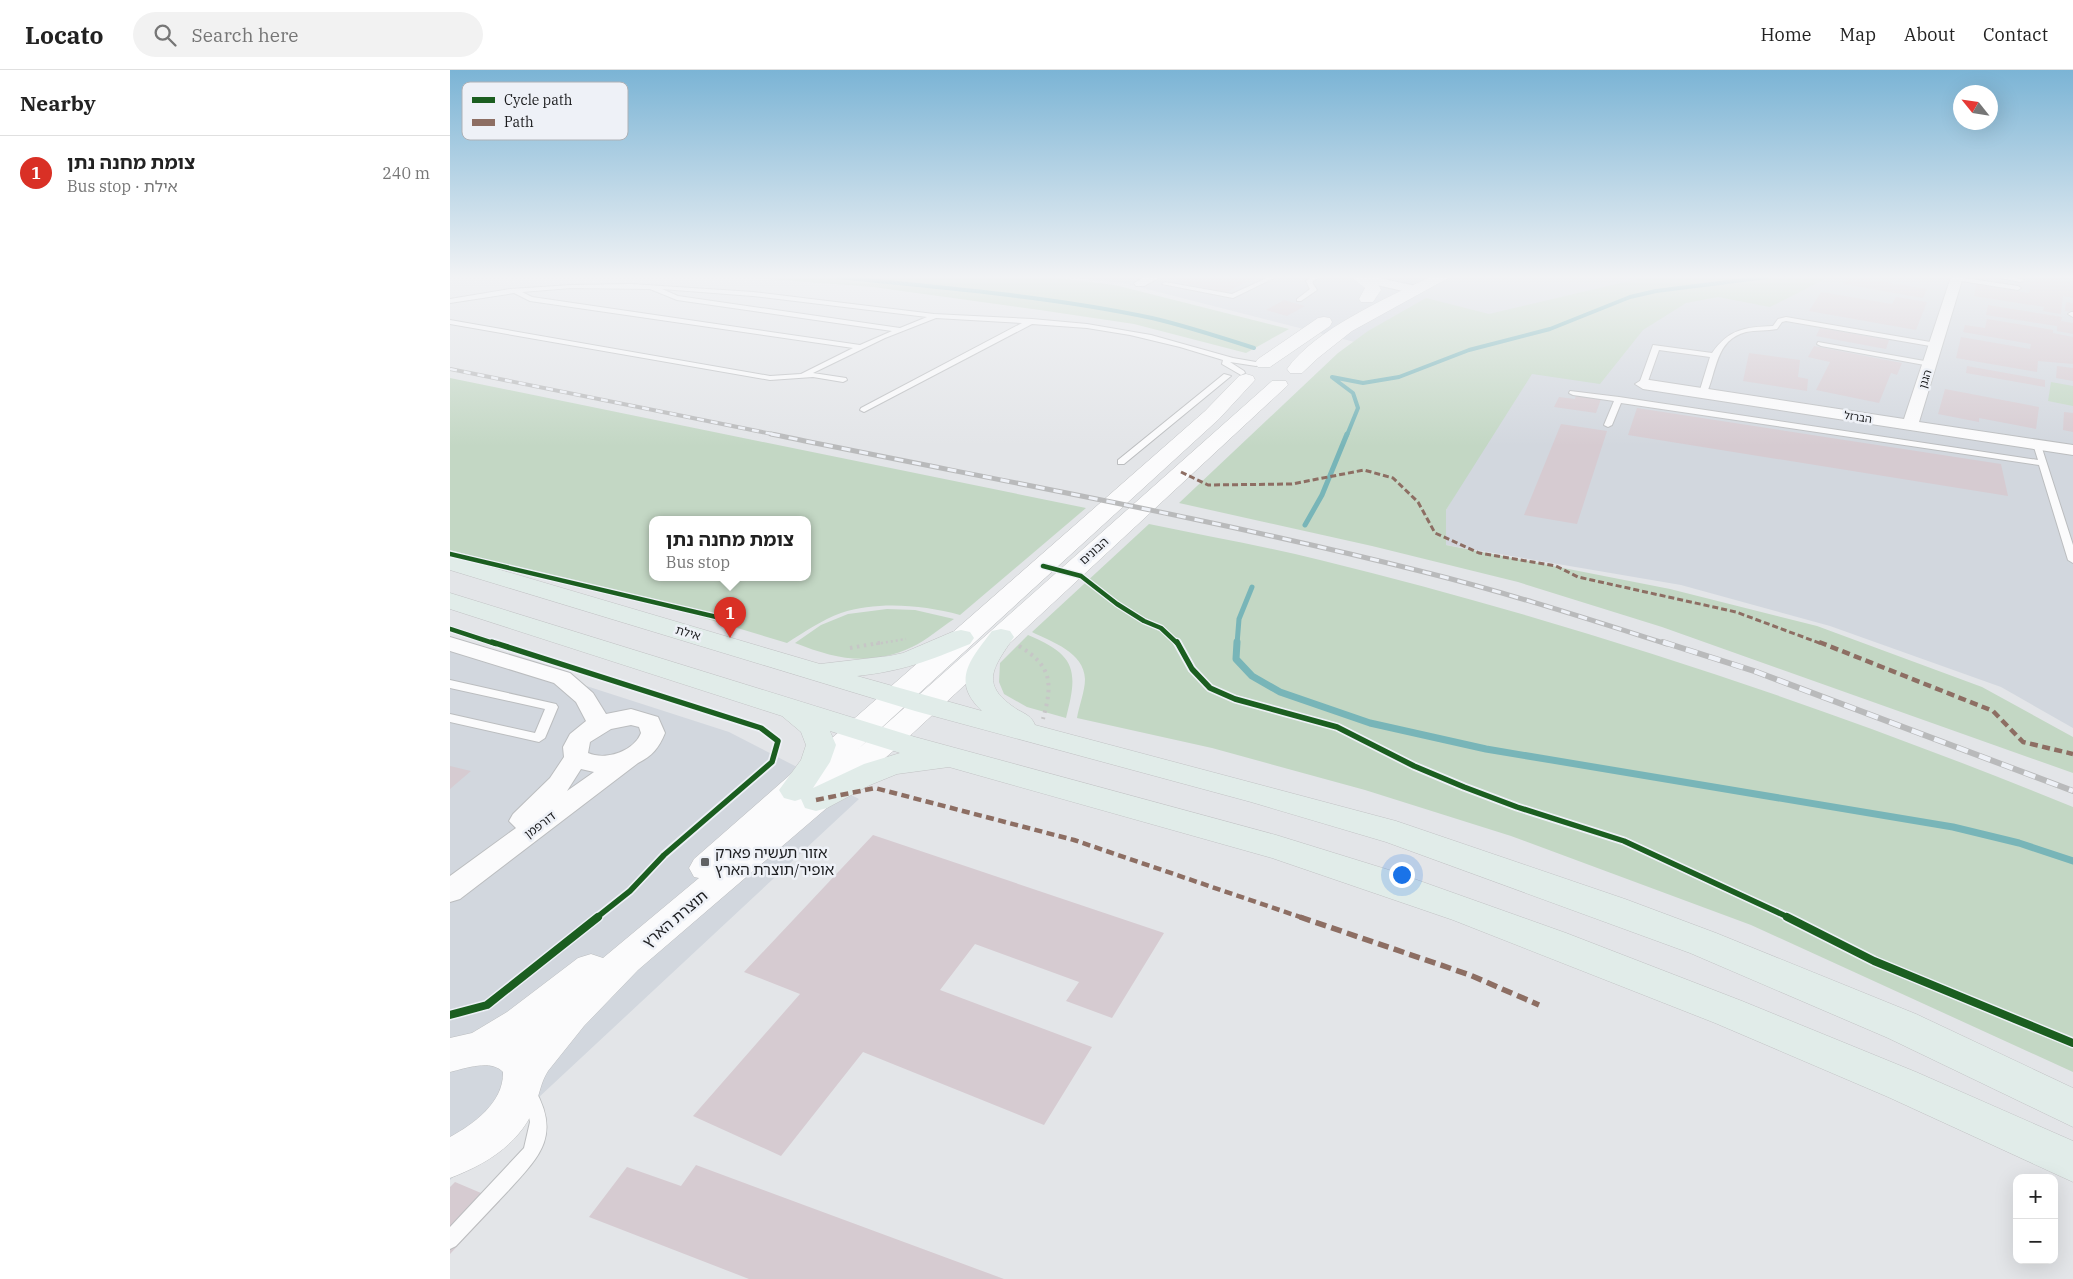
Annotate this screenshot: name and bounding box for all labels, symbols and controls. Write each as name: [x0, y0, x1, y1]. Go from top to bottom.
search box: [133, 12, 483, 57]
text: Locato: [25, 19, 103, 51]
icon: search: [151, 21, 179, 49]
text: Search here: [191, 23, 299, 47]
text: Home: [1760, 23, 1812, 46]
text: Map: [1840, 23, 1876, 46]
text: About: [1904, 23, 1955, 46]
text: Contact: [1983, 23, 2048, 46]
legend: [462, 82, 628, 140]
north arrow: [1953, 85, 1998, 130]
text: Nearby: [20, 89, 96, 117]
text: Cycle path: [504, 91, 573, 109]
text: Path: [504, 113, 534, 131]
text: צומת מחנה נתן: [67, 150, 195, 174]
text: 1: [31, 163, 41, 183]
text: 240 m: [382, 163, 430, 183]
text: Bus stop · אילת: [67, 176, 178, 196]
street label: הגנן: [1915, 368, 1935, 390]
street label: הברזל: [1843, 408, 1873, 426]
popup: [649, 516, 811, 581]
text: צומת מחנה נתן: [666, 527, 794, 551]
street label: הבונים: [1076, 534, 1111, 568]
text: Bus stop: [666, 552, 730, 572]
pin: 1: [714, 597, 746, 638]
street label: אילת: [674, 622, 703, 644]
street label: דורפמן: [521, 808, 559, 841]
place label: אזור תעשיה פארק אופיר/תוצרת הארץ: [715, 843, 834, 879]
marker: אזור תעשיה פארק אופיר/תוצרת הארץ: [699, 856, 711, 868]
your location: [1389, 862, 1415, 888]
street label: תוצרת הארץ: [638, 886, 711, 951]
map controls: [2013, 1174, 2058, 1264]
button: +: [2013, 1174, 2058, 1219]
button: −: [2013, 1219, 2058, 1264]

